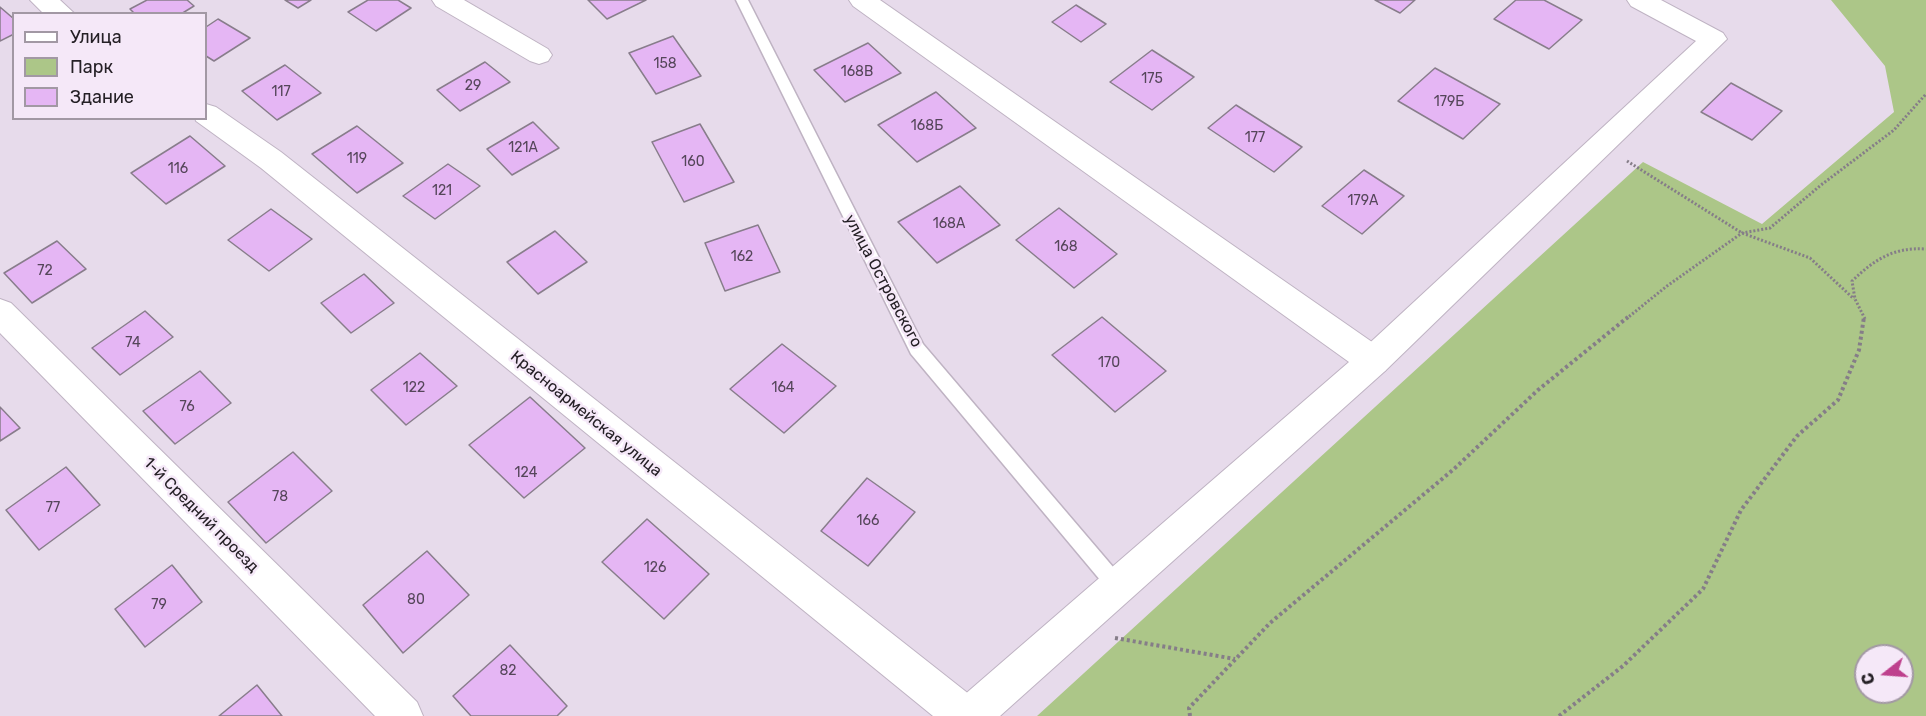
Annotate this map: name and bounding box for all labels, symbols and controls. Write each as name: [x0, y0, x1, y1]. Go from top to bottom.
legend: [12, 12, 207, 120]
text: Улица: [70, 26, 122, 48]
text: Парк: [70, 56, 113, 78]
house number: 158: [653, 56, 677, 72]
house number: 168В: [841, 64, 873, 80]
house number: 175: [1141, 71, 1163, 87]
house number: 29: [465, 78, 481, 94]
house number: 117: [271, 84, 291, 100]
text: Здание: [70, 86, 134, 108]
house number: 179Б: [1434, 94, 1464, 110]
house number: 168Б: [911, 118, 943, 134]
house number: 177: [1245, 130, 1265, 146]
house number: 121А: [508, 140, 538, 156]
house number: 119: [347, 151, 367, 167]
house number: 160: [681, 154, 705, 170]
house number: 116: [168, 161, 188, 177]
house number: 121: [432, 183, 452, 199]
house number: 179А: [1348, 193, 1378, 209]
street label: улица Островского: [840, 211, 926, 351]
house number: 168А: [933, 216, 965, 232]
house number: 168: [1054, 239, 1078, 255]
house number: 162: [731, 249, 753, 265]
house number: 72: [37, 263, 53, 279]
house number: 74: [125, 335, 141, 351]
street label: Красноармейская улица: [506, 347, 666, 481]
house number: 170: [1098, 355, 1120, 371]
house number: 122: [403, 380, 425, 396]
house number: 164: [771, 380, 795, 396]
house number: 76: [179, 399, 195, 415]
street label: 1-й Средний проезд: [139, 453, 263, 577]
house number: 124: [515, 465, 537, 481]
house number: 78: [272, 489, 288, 505]
house number: 77: [46, 500, 60, 516]
house number: 166: [857, 513, 879, 529]
house number: 126: [644, 560, 666, 576]
house number: 80: [407, 592, 425, 608]
house number: 79: [151, 597, 167, 613]
north arrow: [1854, 644, 1914, 704]
house number: 82: [499, 663, 517, 679]
text: С: [1857, 671, 1879, 687]

